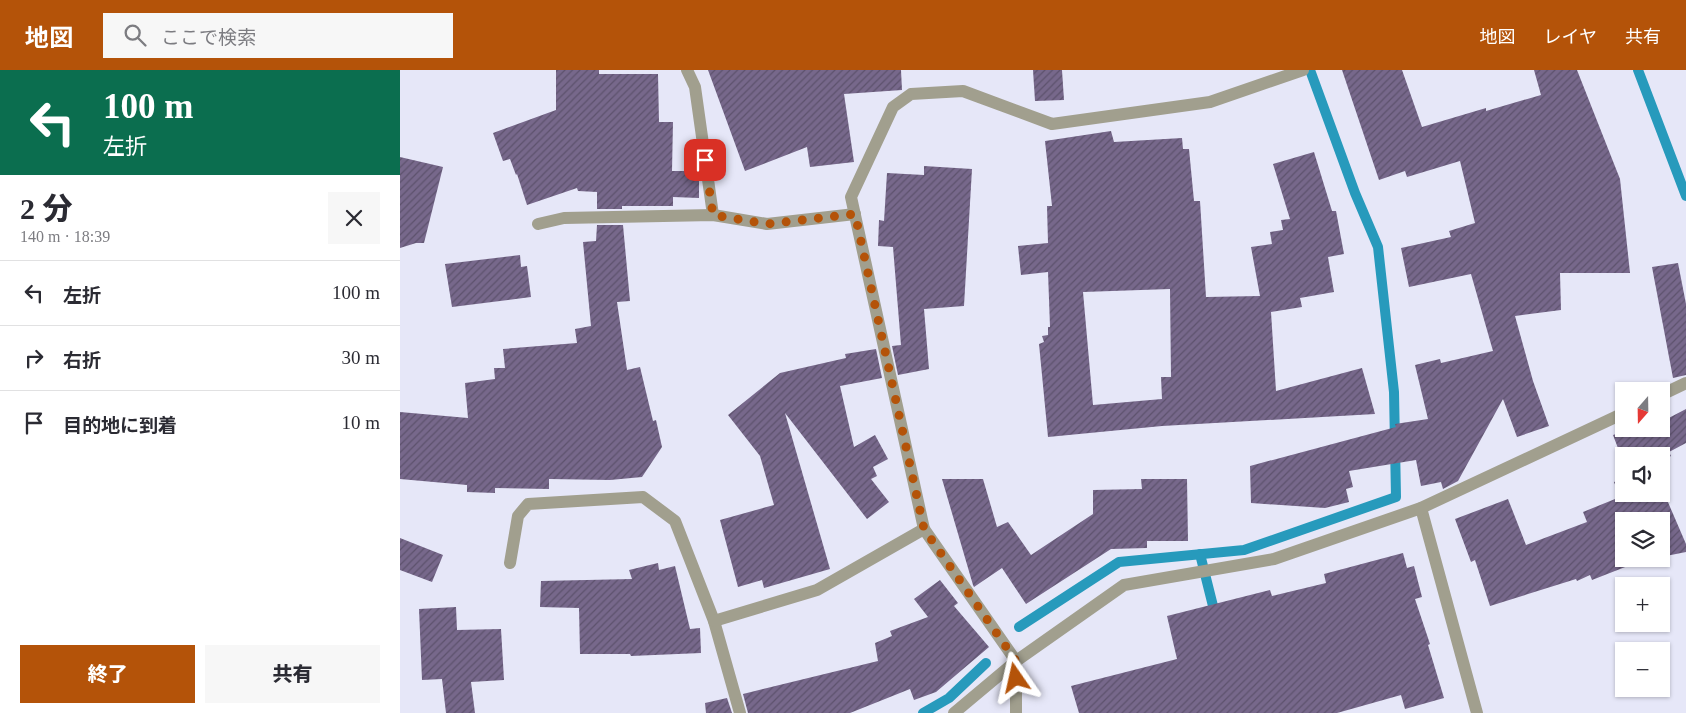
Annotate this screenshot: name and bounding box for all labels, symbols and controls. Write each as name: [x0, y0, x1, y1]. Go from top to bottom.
search box: [103, 13, 453, 58]
icon: search: [121, 21, 149, 49]
text: 地図: [25, 25, 73, 51]
text: ここで検索: [161, 27, 256, 48]
text: 地図: [1480, 27, 1516, 47]
text: レイヤ: [1544, 27, 1597, 47]
text: 共有: [1625, 27, 1661, 47]
text: 100 m: [103, 87, 193, 126]
icon: left: [20, 90, 85, 155]
text: 左折: [103, 134, 147, 159]
pin: [684, 139, 726, 181]
icon: arrive: [691, 146, 719, 174]
text: 2 分: [20, 192, 73, 225]
button: close: [328, 192, 380, 244]
text: 140 m · 18:39: [20, 228, 110, 245]
icon: left: [20, 279, 48, 307]
text: 100 m: [332, 282, 380, 303]
text: 左折: [63, 285, 101, 306]
icon: right: [20, 344, 48, 372]
text: 30 m: [341, 347, 380, 368]
text: 右折: [63, 350, 101, 371]
north arrow: [1615, 382, 1670, 438]
map controls: [1615, 382, 1670, 697]
icon: arrive: [20, 409, 48, 437]
text: 10 m: [341, 412, 380, 433]
text: 目的地に到着: [63, 415, 177, 436]
button: sound: [1615, 447, 1670, 502]
button: layers: [1615, 512, 1670, 567]
button: +: [1615, 577, 1670, 632]
button: −: [1615, 642, 1670, 697]
button: 終了: [20, 645, 195, 703]
button: 共有: [205, 645, 380, 703]
position arrow: [989, 651, 1041, 703]

